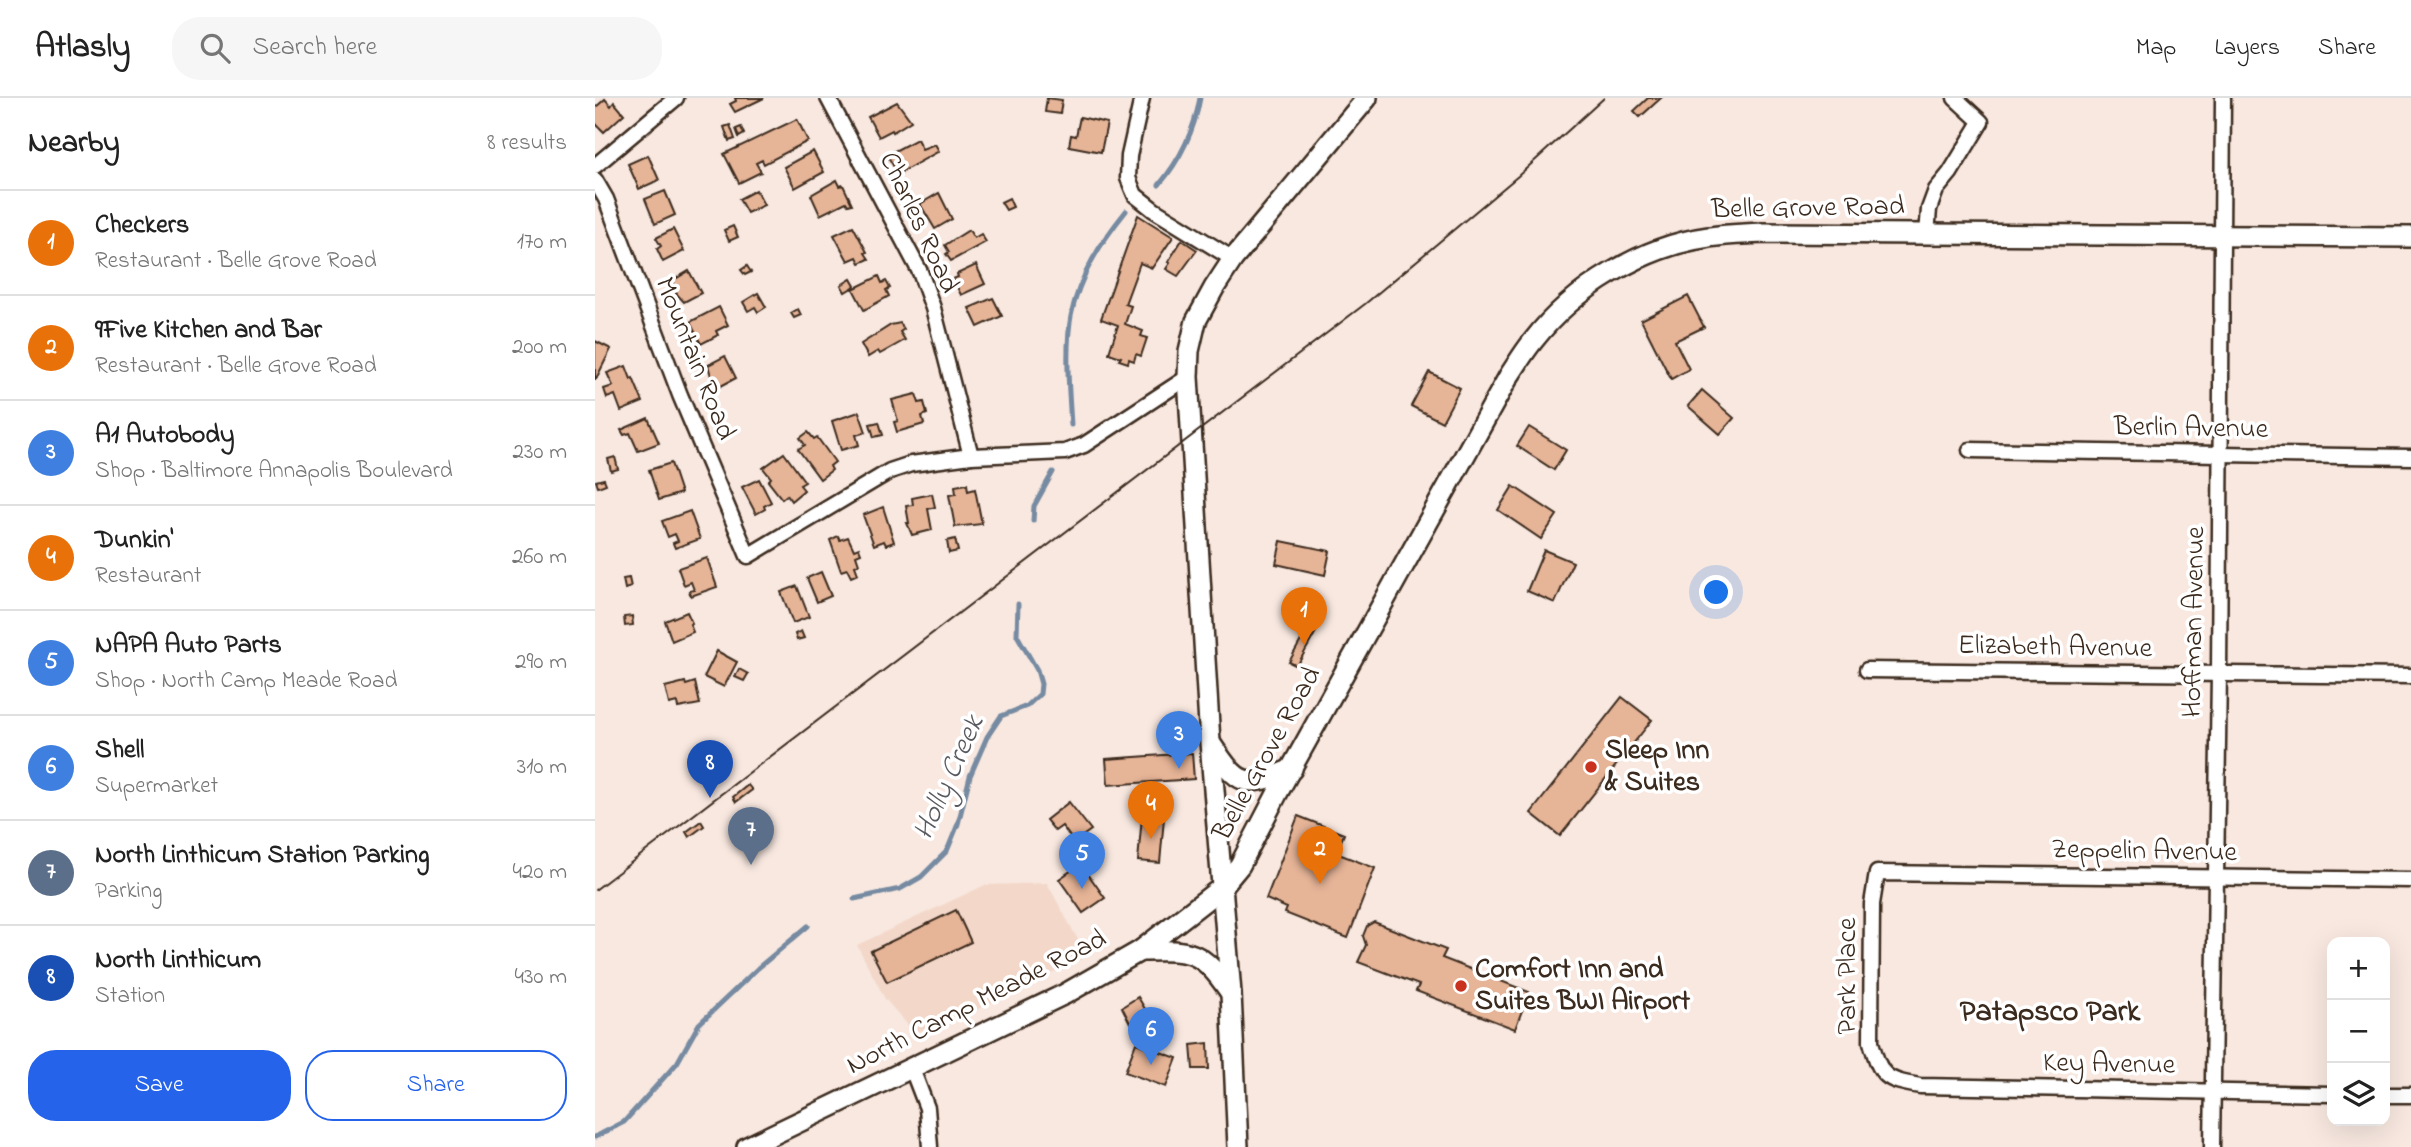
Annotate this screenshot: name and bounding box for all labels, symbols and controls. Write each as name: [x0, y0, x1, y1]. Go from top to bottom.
search box: [172, 17, 662, 80]
text: Atlasly: [35, 24, 130, 72]
icon: search: [196, 29, 234, 67]
text: Search here: [252, 29, 377, 67]
text: Map: [2136, 31, 2176, 66]
text: Layers: [2214, 31, 2280, 66]
text: Share: [2318, 31, 2376, 66]
text: Nearby: [28, 122, 120, 166]
text: 8 results: [487, 127, 567, 160]
street label: Charles Road: [867, 146, 969, 301]
street label: Belle Grove Road: [1710, 187, 1905, 231]
text: Checkers: [95, 207, 189, 245]
text: 1: [47, 226, 55, 259]
text: 170 m: [517, 226, 567, 259]
text: Restaurant · Belle Grove Road: [95, 245, 377, 278]
street label: Mountain Road: [643, 271, 745, 447]
text: 9Five Kitchen and Bar: [95, 312, 322, 350]
text: 2: [45, 331, 57, 364]
text: 200 m: [512, 331, 567, 364]
text: Restaurant · Belle Grove Road: [95, 350, 377, 383]
street label: Berlin Avenue: [2112, 407, 2269, 451]
text: A1 Autobody: [95, 417, 234, 455]
text: 3: [46, 436, 56, 469]
text: 230 m: [513, 436, 567, 469]
text: Shop · Baltimore Annapolis Boulevard: [95, 455, 453, 488]
text: Dunkin': [95, 522, 173, 560]
street label: Hoffman Avenue: [2173, 525, 2217, 718]
text: 4: [46, 541, 56, 574]
text: 260 m: [512, 541, 567, 574]
text: Restaurant: [95, 560, 202, 593]
your location: [1699, 575, 1733, 609]
pin: 1: [1281, 587, 1327, 645]
street label: Elizabeth Avenue: [1957, 626, 2153, 670]
text: NAPA Auto Parts: [95, 627, 282, 665]
text: 5: [44, 646, 58, 679]
text: 290 m: [515, 646, 567, 679]
street label: Belle Grove Road: [1203, 659, 1333, 849]
text: Shop · North Camp Meade Road: [95, 665, 397, 698]
water label: Holly Creek: [903, 707, 998, 847]
pin: 3: [1156, 711, 1202, 769]
place label: Sleep Inn & Suites: [1604, 731, 1709, 804]
text: Shell: [95, 732, 144, 770]
pin: 8: [687, 740, 733, 798]
text: 6: [46, 751, 56, 784]
text: 310 m: [517, 751, 567, 784]
marker: Sleep Inn & Suites: [1583, 759, 1599, 775]
text: Supermarket: [95, 770, 218, 803]
pin: 4: [1128, 781, 1174, 839]
pin: 7: [728, 807, 774, 865]
pin: 2: [1297, 826, 1343, 884]
street label: Zeppelin Avenue: [2051, 830, 2238, 874]
pin: 5: [1059, 831, 1105, 889]
text: North Linthicum Station Parking: [95, 837, 430, 875]
text: 7: [46, 856, 56, 889]
text: 420 m: [513, 856, 567, 889]
text: Parking: [95, 875, 162, 908]
street label: Park Place: [1828, 917, 1869, 1034]
street label: North Camp Meade Road: [840, 919, 1114, 1086]
map controls: [2327, 937, 2390, 1126]
button: +: [2327, 937, 2390, 1000]
text: North Linthicum: [95, 942, 261, 980]
place label: Comfort Inn and Suites BWI Airport: [1475, 950, 1691, 1023]
text: 8: [47, 961, 55, 994]
text: 430 m: [514, 961, 567, 994]
marker: Comfort Inn and Suites BWI Airport: [1453, 978, 1469, 994]
text: Station: [95, 980, 165, 1013]
district label: Patapsco Park: [1960, 991, 2141, 1035]
button: −: [2327, 1000, 2390, 1063]
pin: 6: [1128, 1007, 1174, 1065]
street label: Key Avenue: [2042, 1043, 2176, 1087]
button: Save: [28, 1050, 291, 1121]
button: Share: [305, 1050, 567, 1121]
button: layers: [2327, 1063, 2390, 1126]

